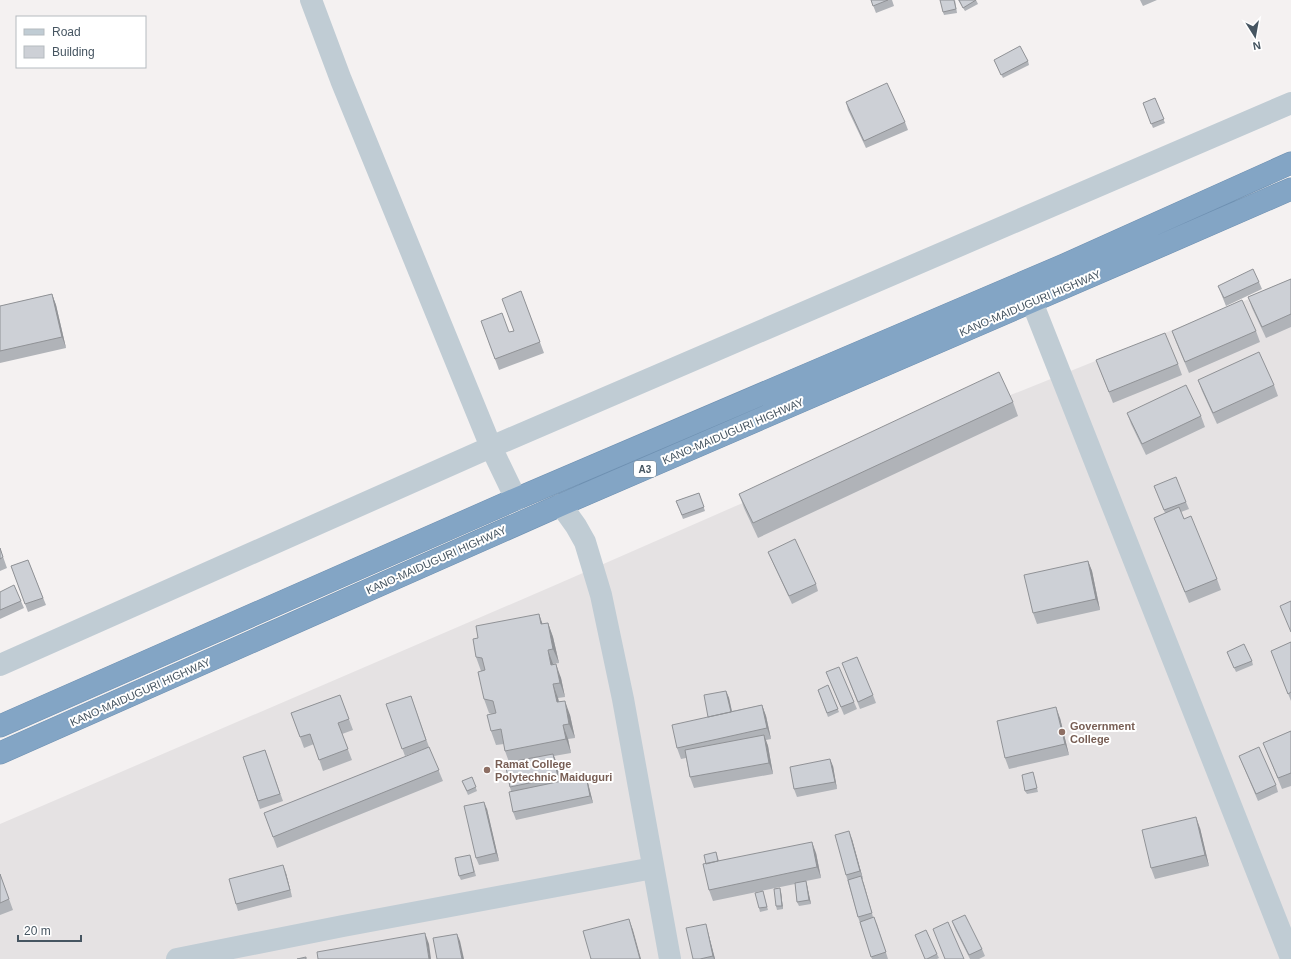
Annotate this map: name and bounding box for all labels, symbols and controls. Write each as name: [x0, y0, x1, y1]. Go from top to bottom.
legend: [16, 16, 146, 68]
north arrow: [1235, 16, 1275, 56]
text: Road: [52, 25, 81, 39]
text: N: [1252, 39, 1262, 52]
text: Building: [52, 45, 95, 59]
street label: KANO-MAIDUGURI HIGHWAY: [958, 267, 1103, 338]
street label: KANO-MAIDUGURI HIGHWAY: [661, 395, 806, 466]
road number: A3: [634, 461, 656, 477]
street label: KANO-MAIDUGURI HIGHWAY: [364, 523, 509, 596]
street label: KANO-MAIDUGURI HIGHWAY: [68, 655, 213, 728]
place label: Government College: [1070, 720, 1135, 745]
marker: Government College: [1057, 727, 1067, 737]
place label: Ramat College Polytechnic Maiduguri: [495, 758, 612, 783]
marker: Ramat College Polytechnic Maiduguri: [482, 765, 492, 775]
scale bar: [18, 917, 81, 943]
text: 20 m: [24, 924, 51, 938]

